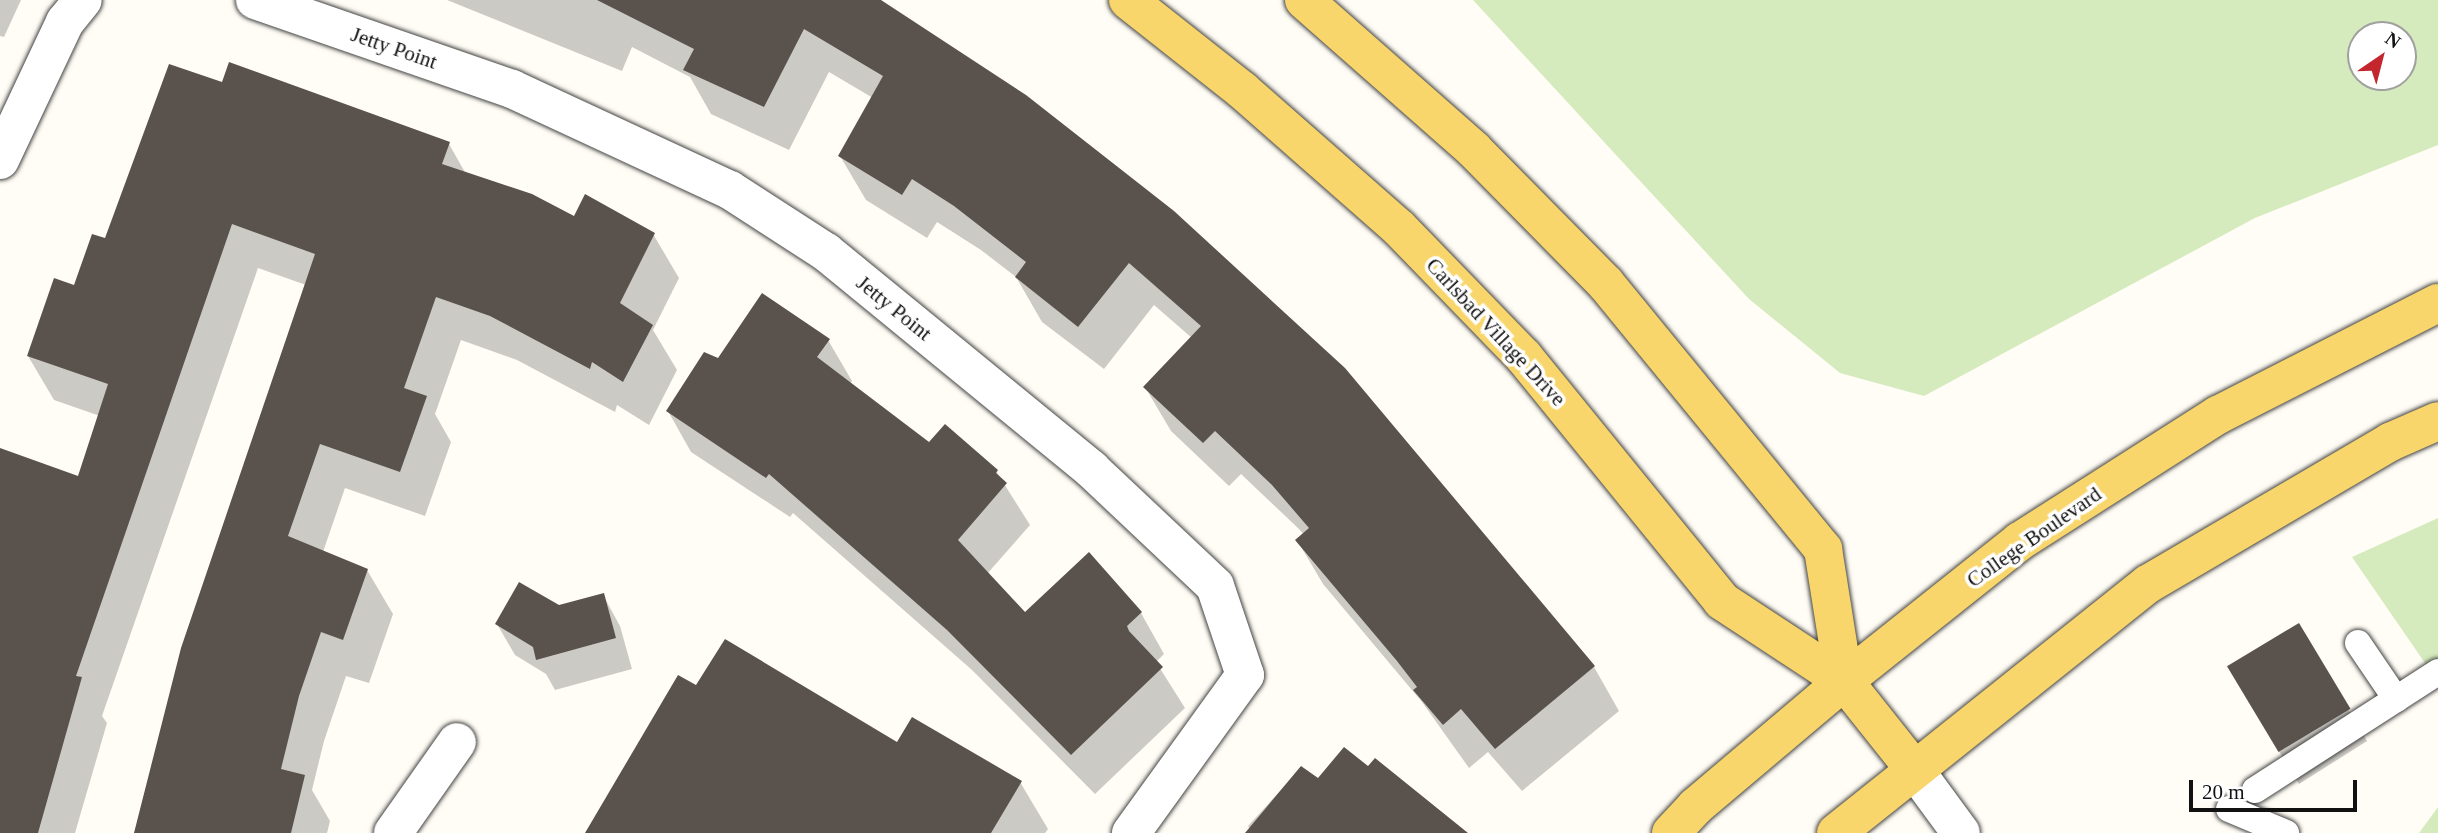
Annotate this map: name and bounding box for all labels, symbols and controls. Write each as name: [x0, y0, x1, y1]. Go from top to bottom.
north arrow: [2347, 21, 2417, 91]
street label: Jetty Point: [348, 22, 440, 74]
text: N: [2382, 27, 2405, 53]
street label: Carlsbad Village Drive: [1421, 253, 1571, 411]
street label: Jetty Point: [851, 270, 937, 346]
street label: College Boulevard: [1962, 481, 2106, 593]
scale bar: [2193, 766, 2361, 810]
text: 20 m: [2202, 780, 2245, 804]

